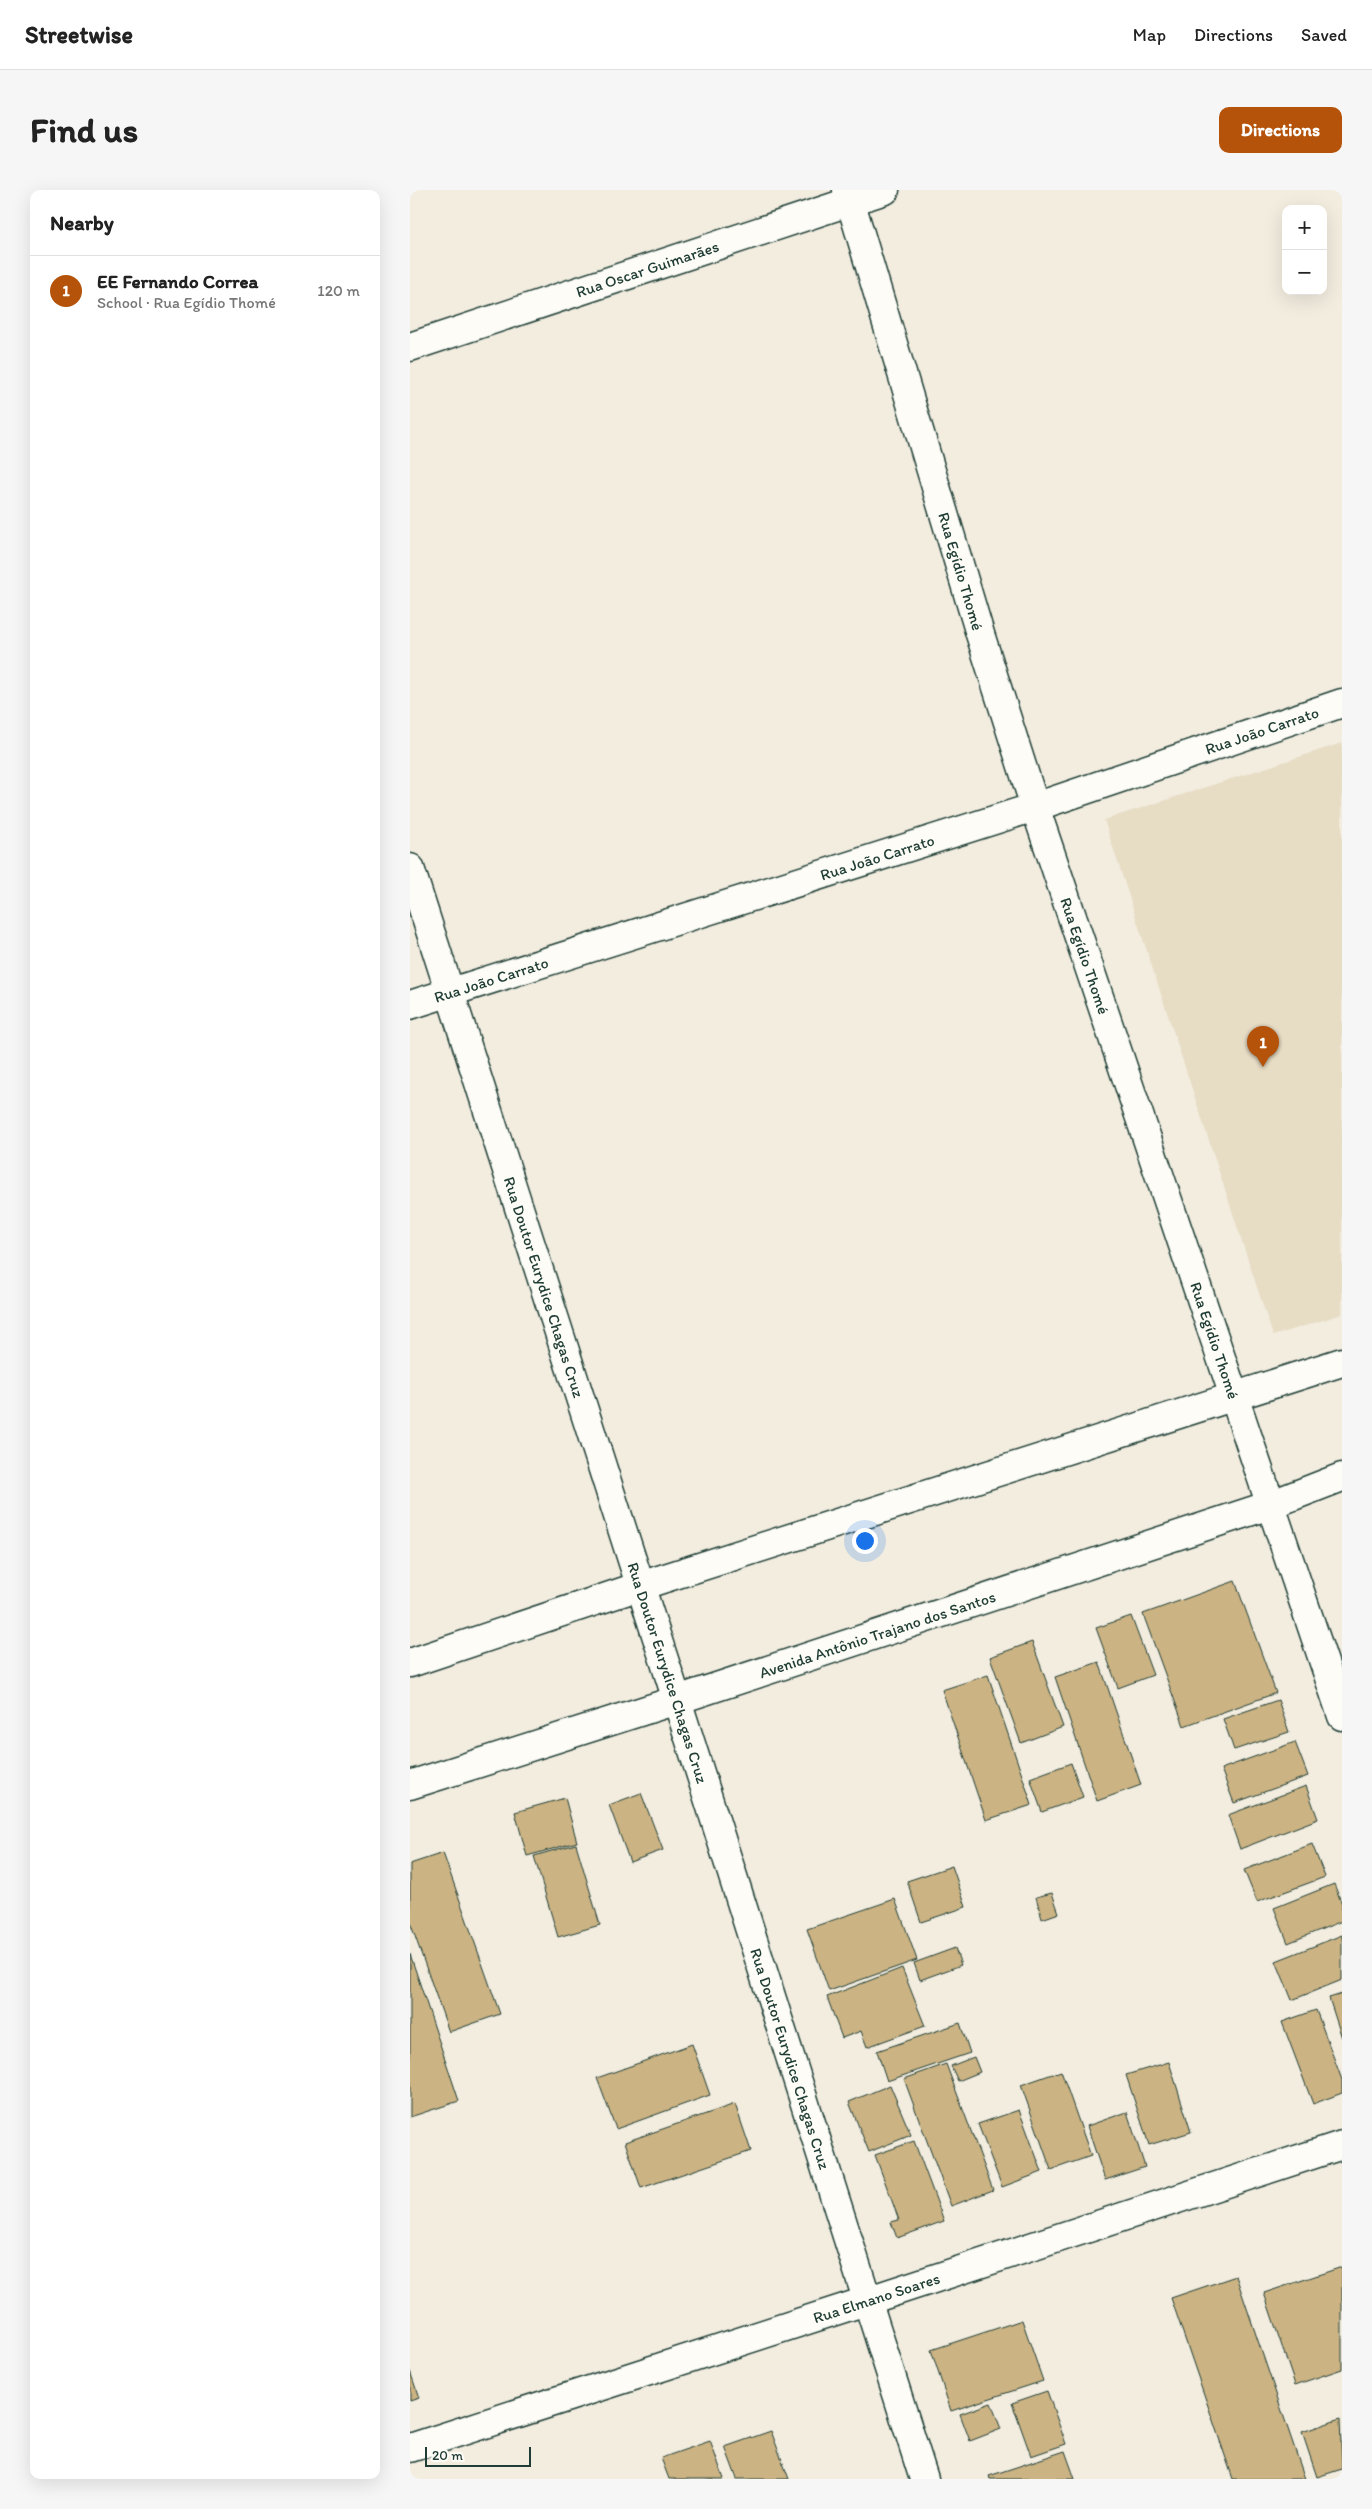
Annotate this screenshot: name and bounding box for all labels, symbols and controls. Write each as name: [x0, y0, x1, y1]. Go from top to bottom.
text: Streetwise: [25, 20, 133, 49]
text: Map: [1133, 24, 1166, 46]
text: Directions: [1194, 24, 1273, 46]
text: Saved: [1301, 24, 1347, 46]
button: Directions: [1219, 107, 1342, 153]
text: Find us: [30, 109, 138, 151]
map controls: [1282, 205, 1327, 295]
button: +: [1282, 205, 1327, 250]
text: Nearby: [50, 210, 114, 235]
street label: Rua Oscar Guimarães: [573, 236, 721, 301]
button: −: [1282, 250, 1327, 295]
text: EE Fernando Correa: [97, 270, 258, 293]
text: 1: [62, 281, 70, 300]
text: 120 m: [317, 281, 360, 300]
text: School · Rua Egídio Thomé: [97, 293, 276, 312]
street label: Rua Egídio Thomé: [935, 510, 988, 633]
street label: Rua João Carrato: [1202, 702, 1321, 758]
street label: Rua João Carrato: [818, 830, 937, 884]
street label: Rua Egídio Thomé: [1057, 895, 1114, 1017]
street label: Rua João Carrato: [432, 952, 551, 1006]
pin: 1: [1247, 1026, 1279, 1067]
street label: Rua Doutor Eurydice Chagas Cruz: [500, 1174, 589, 1401]
street label: Rua Egídio Thomé: [1187, 1279, 1244, 1401]
your location: [852, 1528, 878, 1554]
street label: Rua Doutor Eurydice Chagas Cruz: [624, 1560, 712, 1786]
street label: Avenida Antônio Trajano dos Santos: [757, 1586, 998, 1682]
street label: Rua Doutor Eurydice Chagas Cruz: [747, 1946, 835, 2172]
street label: Rua Elmano Soares: [811, 2268, 942, 2327]
scale bar: [425, 2444, 531, 2467]
text: 20 m: [432, 2447, 463, 2464]

